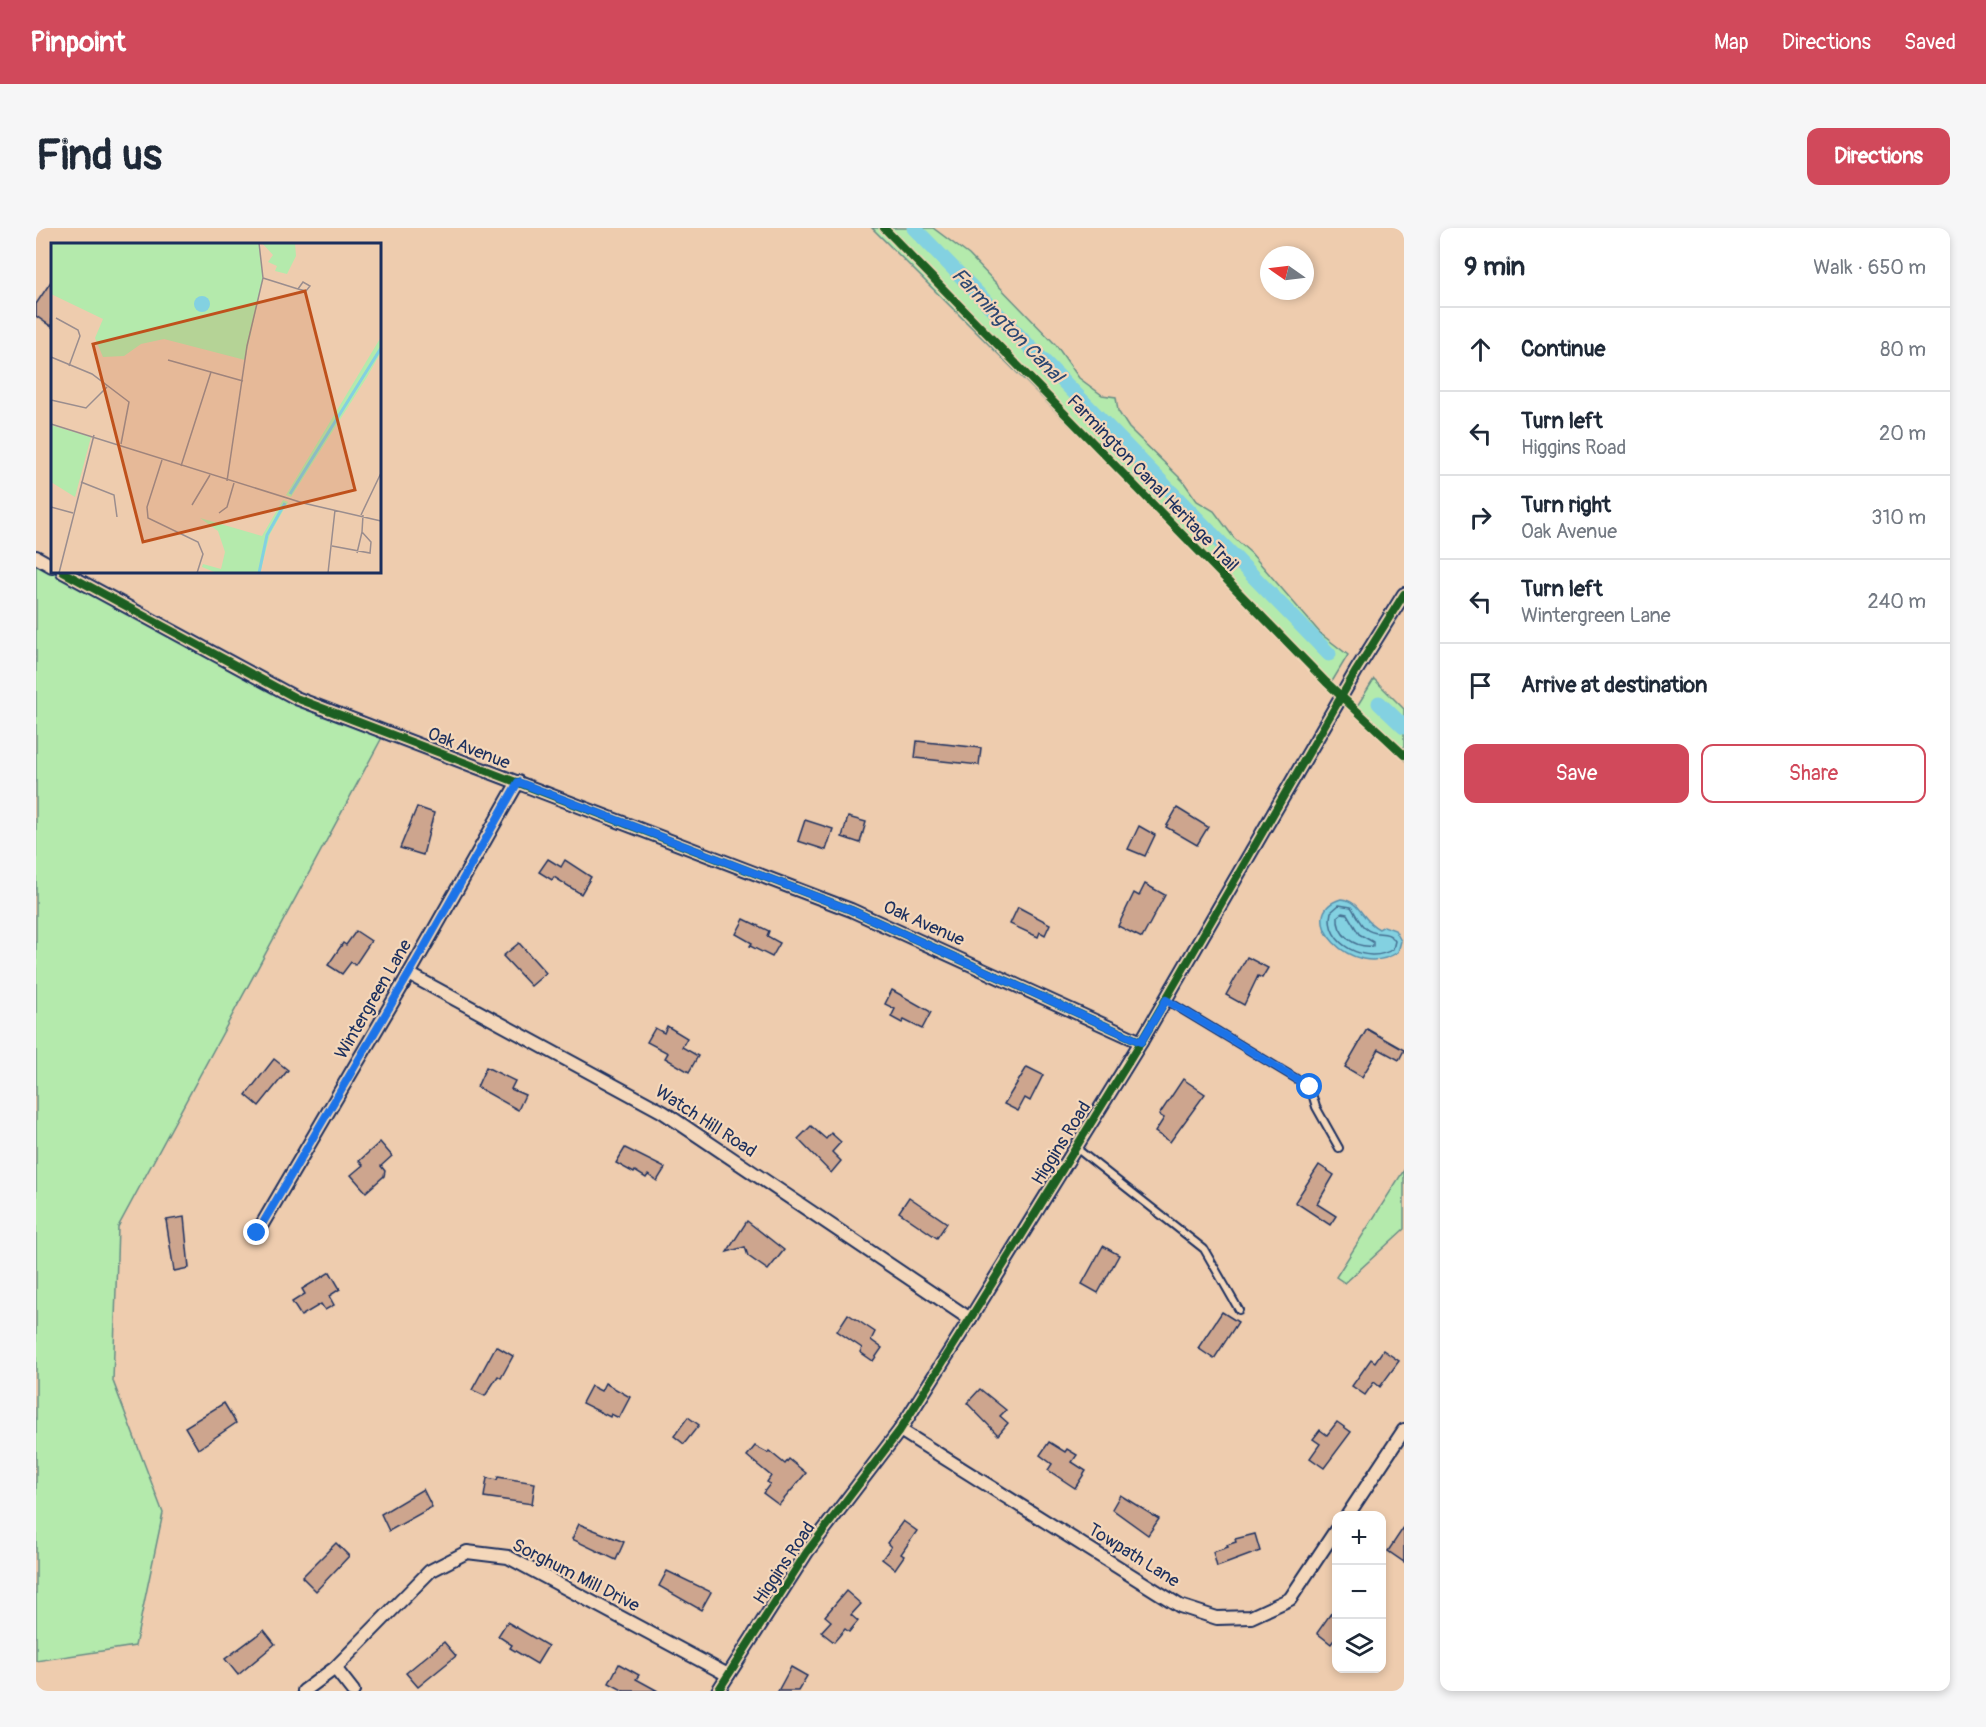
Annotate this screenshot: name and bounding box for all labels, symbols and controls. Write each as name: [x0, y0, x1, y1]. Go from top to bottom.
text: Pinpoint: [30, 25, 126, 60]
text: Map: [1714, 29, 1749, 56]
text: Directions: [1782, 29, 1871, 56]
text: Saved: [1904, 29, 1956, 56]
button: Directions: [1807, 128, 1950, 185]
text: Find us: [36, 130, 162, 182]
inset map: [51, 243, 381, 573]
north arrow: [1260, 246, 1314, 300]
text: 9 min: [1464, 251, 1525, 283]
text: Walk · 650 m: [1813, 255, 1926, 280]
water label: Farmington Canal: [946, 263, 1070, 390]
icon: ahead: [1464, 333, 1497, 366]
text: Continue: [1521, 335, 1605, 363]
text: 80 m: [1880, 337, 1926, 362]
street label: Farmington Canal Heritage Trail: [1062, 390, 1243, 577]
text: Turn left: [1521, 407, 1603, 435]
icon: left: [1464, 417, 1497, 450]
text: 20 m: [1879, 421, 1926, 446]
text: Higgins Road: [1521, 435, 1626, 460]
text: Turn right: [1521, 491, 1611, 519]
icon: right: [1464, 501, 1497, 534]
text: 310 m: [1871, 505, 1926, 530]
text: Oak Avenue: [1521, 519, 1617, 544]
text: Turn left: [1521, 575, 1603, 603]
icon: left: [1464, 585, 1497, 618]
text: 240 m: [1867, 589, 1926, 614]
text: Wintergreen Lane: [1521, 603, 1671, 628]
icon: arrive: [1464, 669, 1497, 702]
text: Arrive at destination: [1521, 671, 1707, 699]
street label: Oak Avenue: [424, 722, 513, 775]
button: Save: [1464, 744, 1689, 803]
button: Share: [1701, 744, 1926, 803]
street label: Oak Avenue: [880, 895, 968, 952]
street label: Wintergreen Lane: [330, 935, 417, 1063]
route start: [1296, 1073, 1322, 1099]
street label: Watch Hill Road: [651, 1080, 761, 1163]
street label: Higgins Road: [1027, 1097, 1096, 1190]
route end: [243, 1219, 269, 1245]
map controls: [1332, 1511, 1386, 1673]
button: +: [1332, 1511, 1386, 1565]
street label: Higgins Road: [748, 1518, 820, 1609]
street label: Towpath Lane: [1084, 1518, 1184, 1593]
street label: Sorghum Mill Drive: [508, 1533, 643, 1617]
button: −: [1332, 1565, 1386, 1619]
button: layers: [1332, 1619, 1386, 1673]

